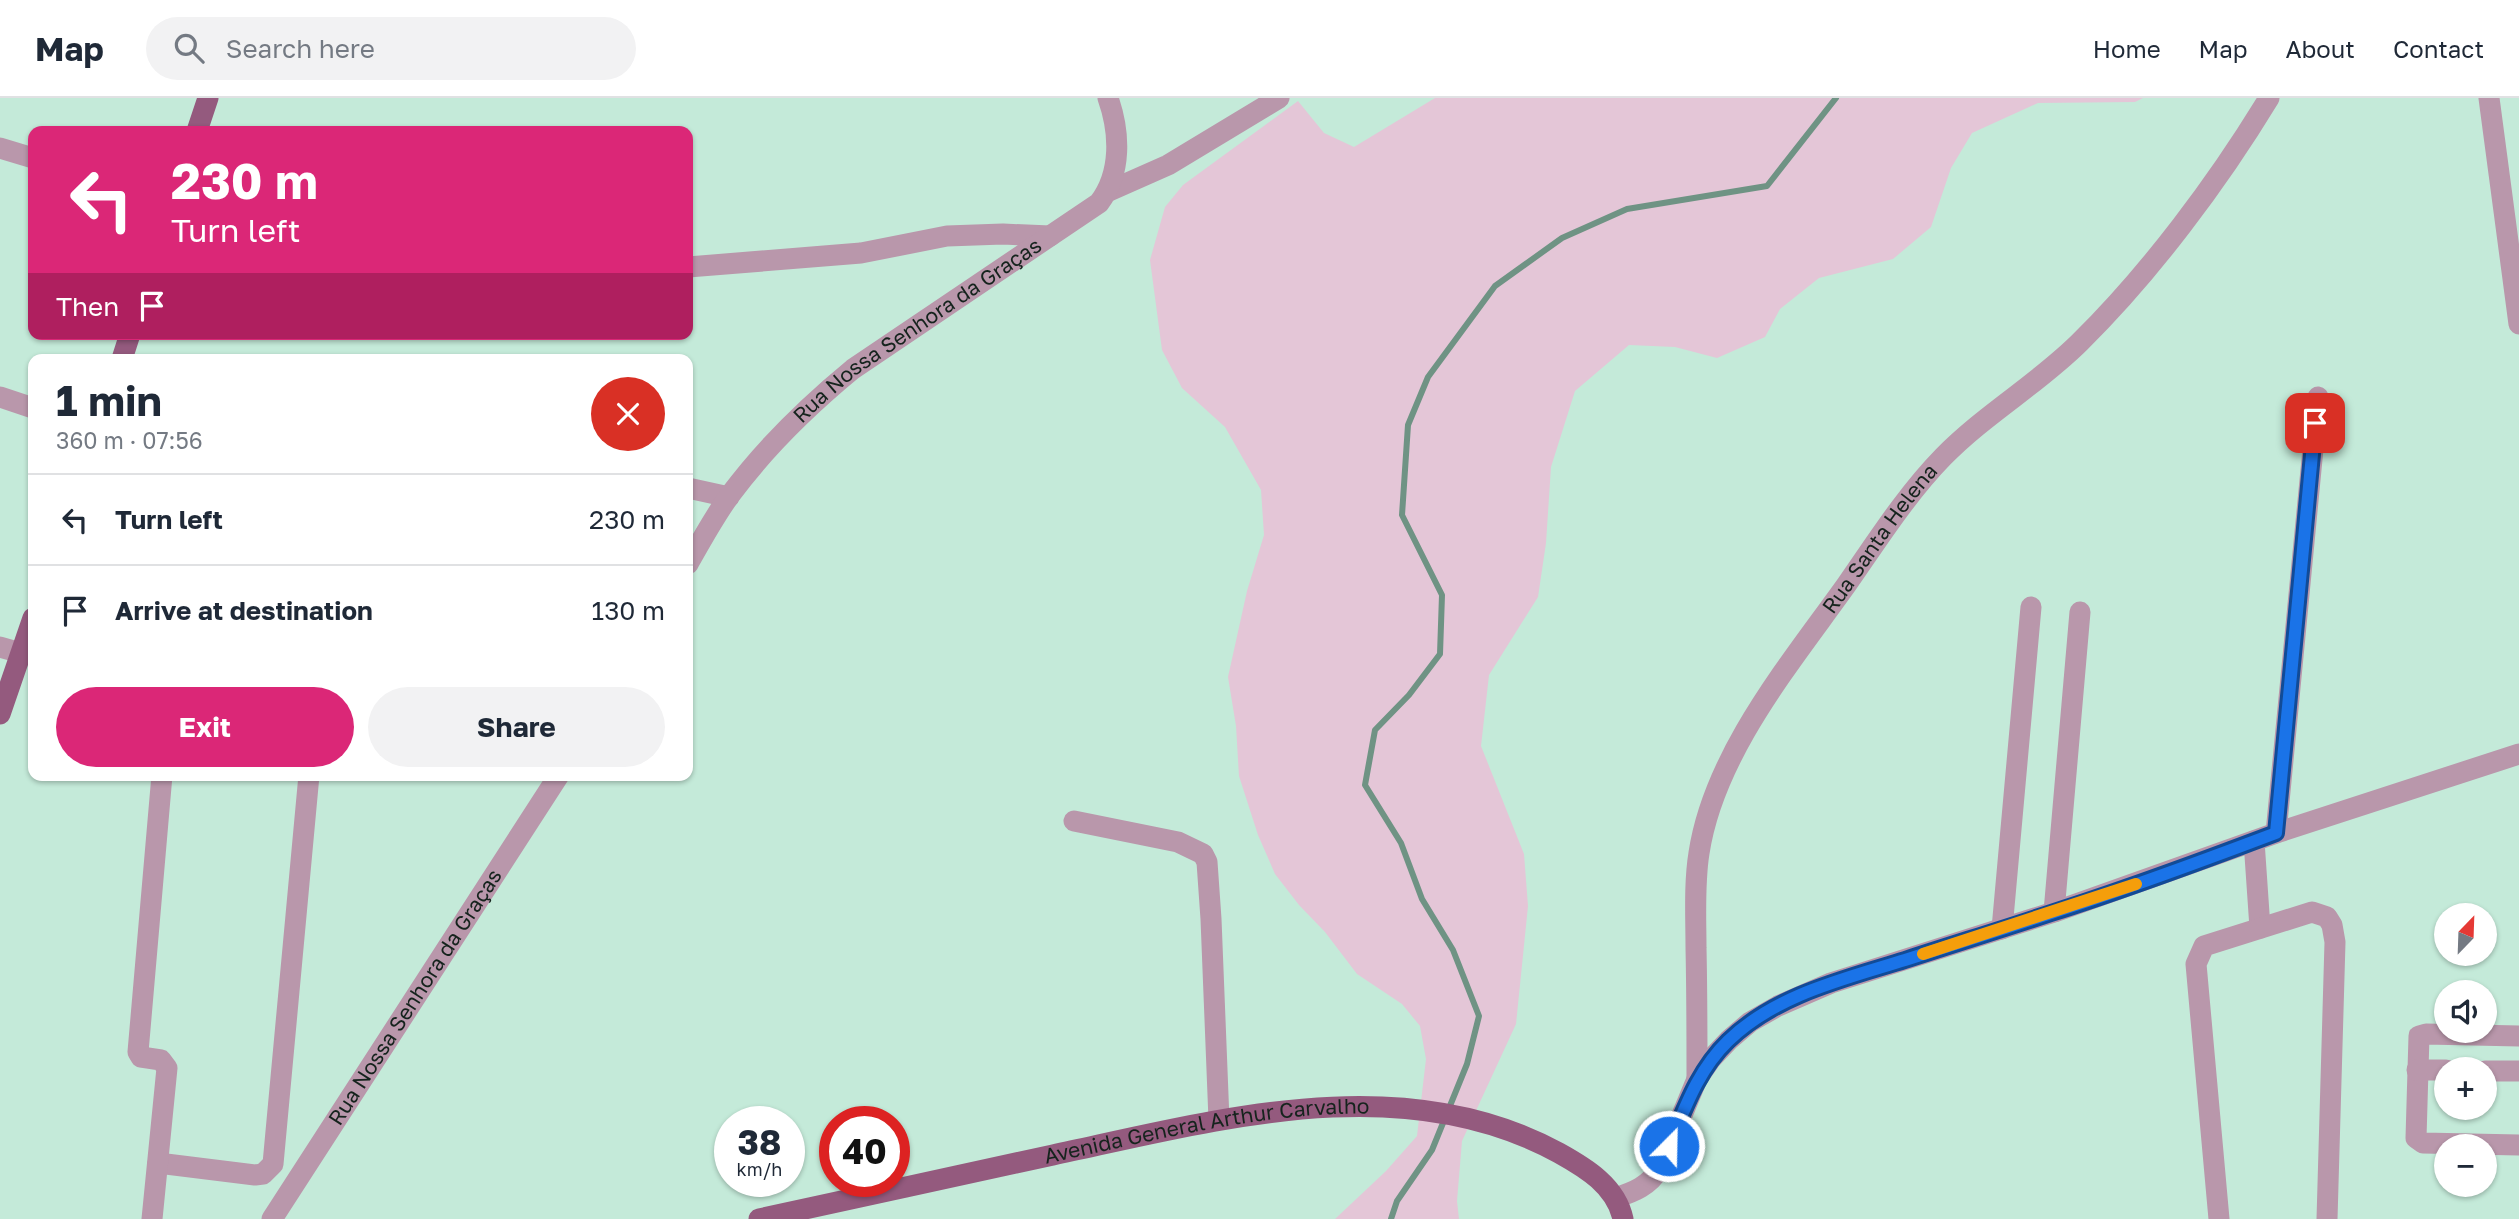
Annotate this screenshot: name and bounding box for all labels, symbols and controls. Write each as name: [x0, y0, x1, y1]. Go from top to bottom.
search box: [146, 17, 636, 80]
text: Map: [35, 29, 104, 68]
icon: search: [170, 29, 208, 67]
text: Search here: [226, 33, 375, 64]
text: Home: [2093, 34, 2161, 63]
text: Map: [2199, 34, 2248, 63]
text: About: [2286, 34, 2355, 63]
text: Contact: [2393, 34, 2484, 63]
text: 230 m: [171, 151, 318, 210]
icon: left: [56, 154, 147, 245]
text: Turn left: [171, 211, 300, 249]
street label: Rua Nossa Senhora da Graças: [787, 232, 1046, 428]
icon: arrive: [133, 287, 171, 325]
text: Then: [56, 291, 119, 322]
text: 1 min: [56, 375, 162, 425]
button: close: [591, 377, 665, 451]
pin: [2285, 393, 2345, 453]
icon: arrive: [2296, 404, 2334, 442]
text: 360 m · 07:56: [56, 426, 203, 454]
street label: Rua Santa Helena: [1816, 458, 1942, 618]
icon: left: [56, 501, 94, 539]
text: Turn left: [115, 504, 223, 535]
text: 230 m: [589, 504, 665, 535]
icon: arrive: [56, 592, 94, 630]
text: Arrive at destination: [115, 595, 373, 626]
text: 130 m: [592, 595, 665, 626]
button: Exit: [56, 687, 354, 767]
button: Share: [368, 687, 665, 767]
street label: Rua Nossa Senhora da Graças: [322, 864, 507, 1130]
north arrow: [2434, 903, 2497, 966]
map controls: [2434, 903, 2497, 1197]
button: sound: [2434, 980, 2497, 1043]
button: +: [2434, 1057, 2497, 1120]
street label: Avenida General Arthur Carvalho: [1042, 1092, 1369, 1169]
speed limit sign: 40: [819, 1106, 910, 1197]
position arrow: [1632, 1109, 1706, 1183]
text: 38: [738, 1121, 781, 1163]
button: −: [2434, 1134, 2497, 1197]
text: km/h: [737, 1158, 782, 1180]

